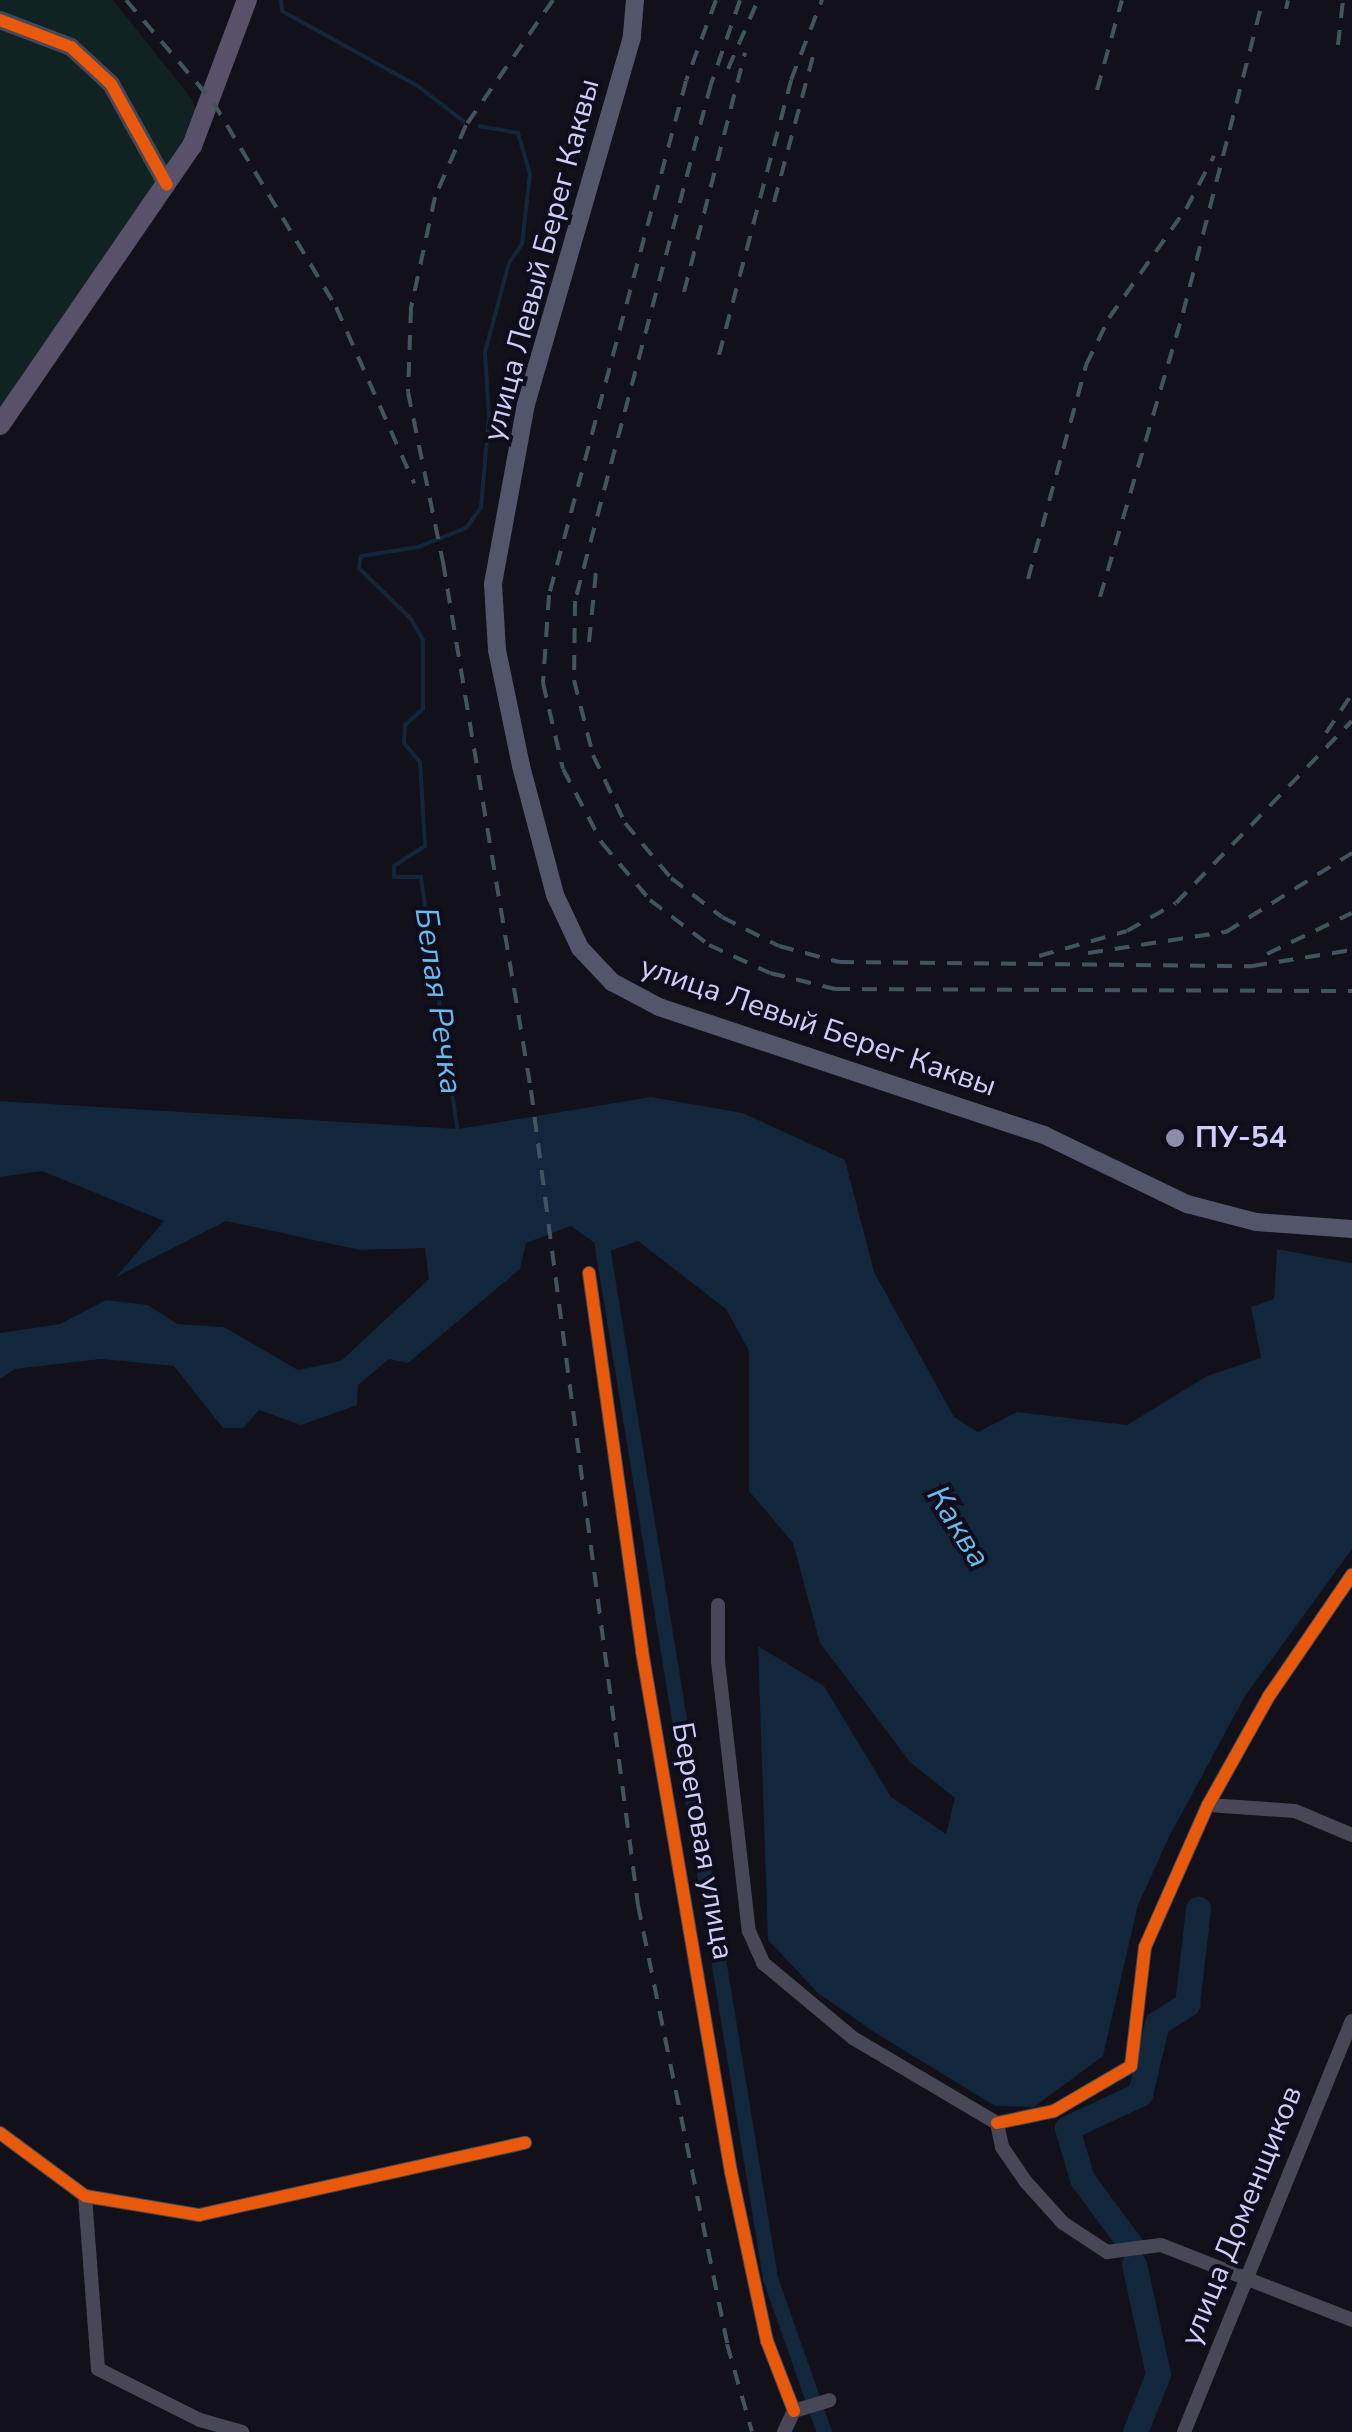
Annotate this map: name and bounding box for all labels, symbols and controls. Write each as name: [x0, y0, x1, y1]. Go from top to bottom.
street label: улица Левый Берег Каквы: [476, 75, 608, 445]
water label: Белая Речка: [406, 905, 470, 1097]
street label: улица Левый Берег Каквы: [635, 949, 1001, 1105]
place label: ПУ-54: [1195, 1120, 1287, 1156]
marker: ПУ-54: [1164, 1127, 1186, 1149]
water label: Каква: [918, 1479, 998, 1575]
street label: Береговая улица: [663, 1720, 741, 1962]
street label: улица Доменщиков: [1173, 2081, 1311, 2351]

